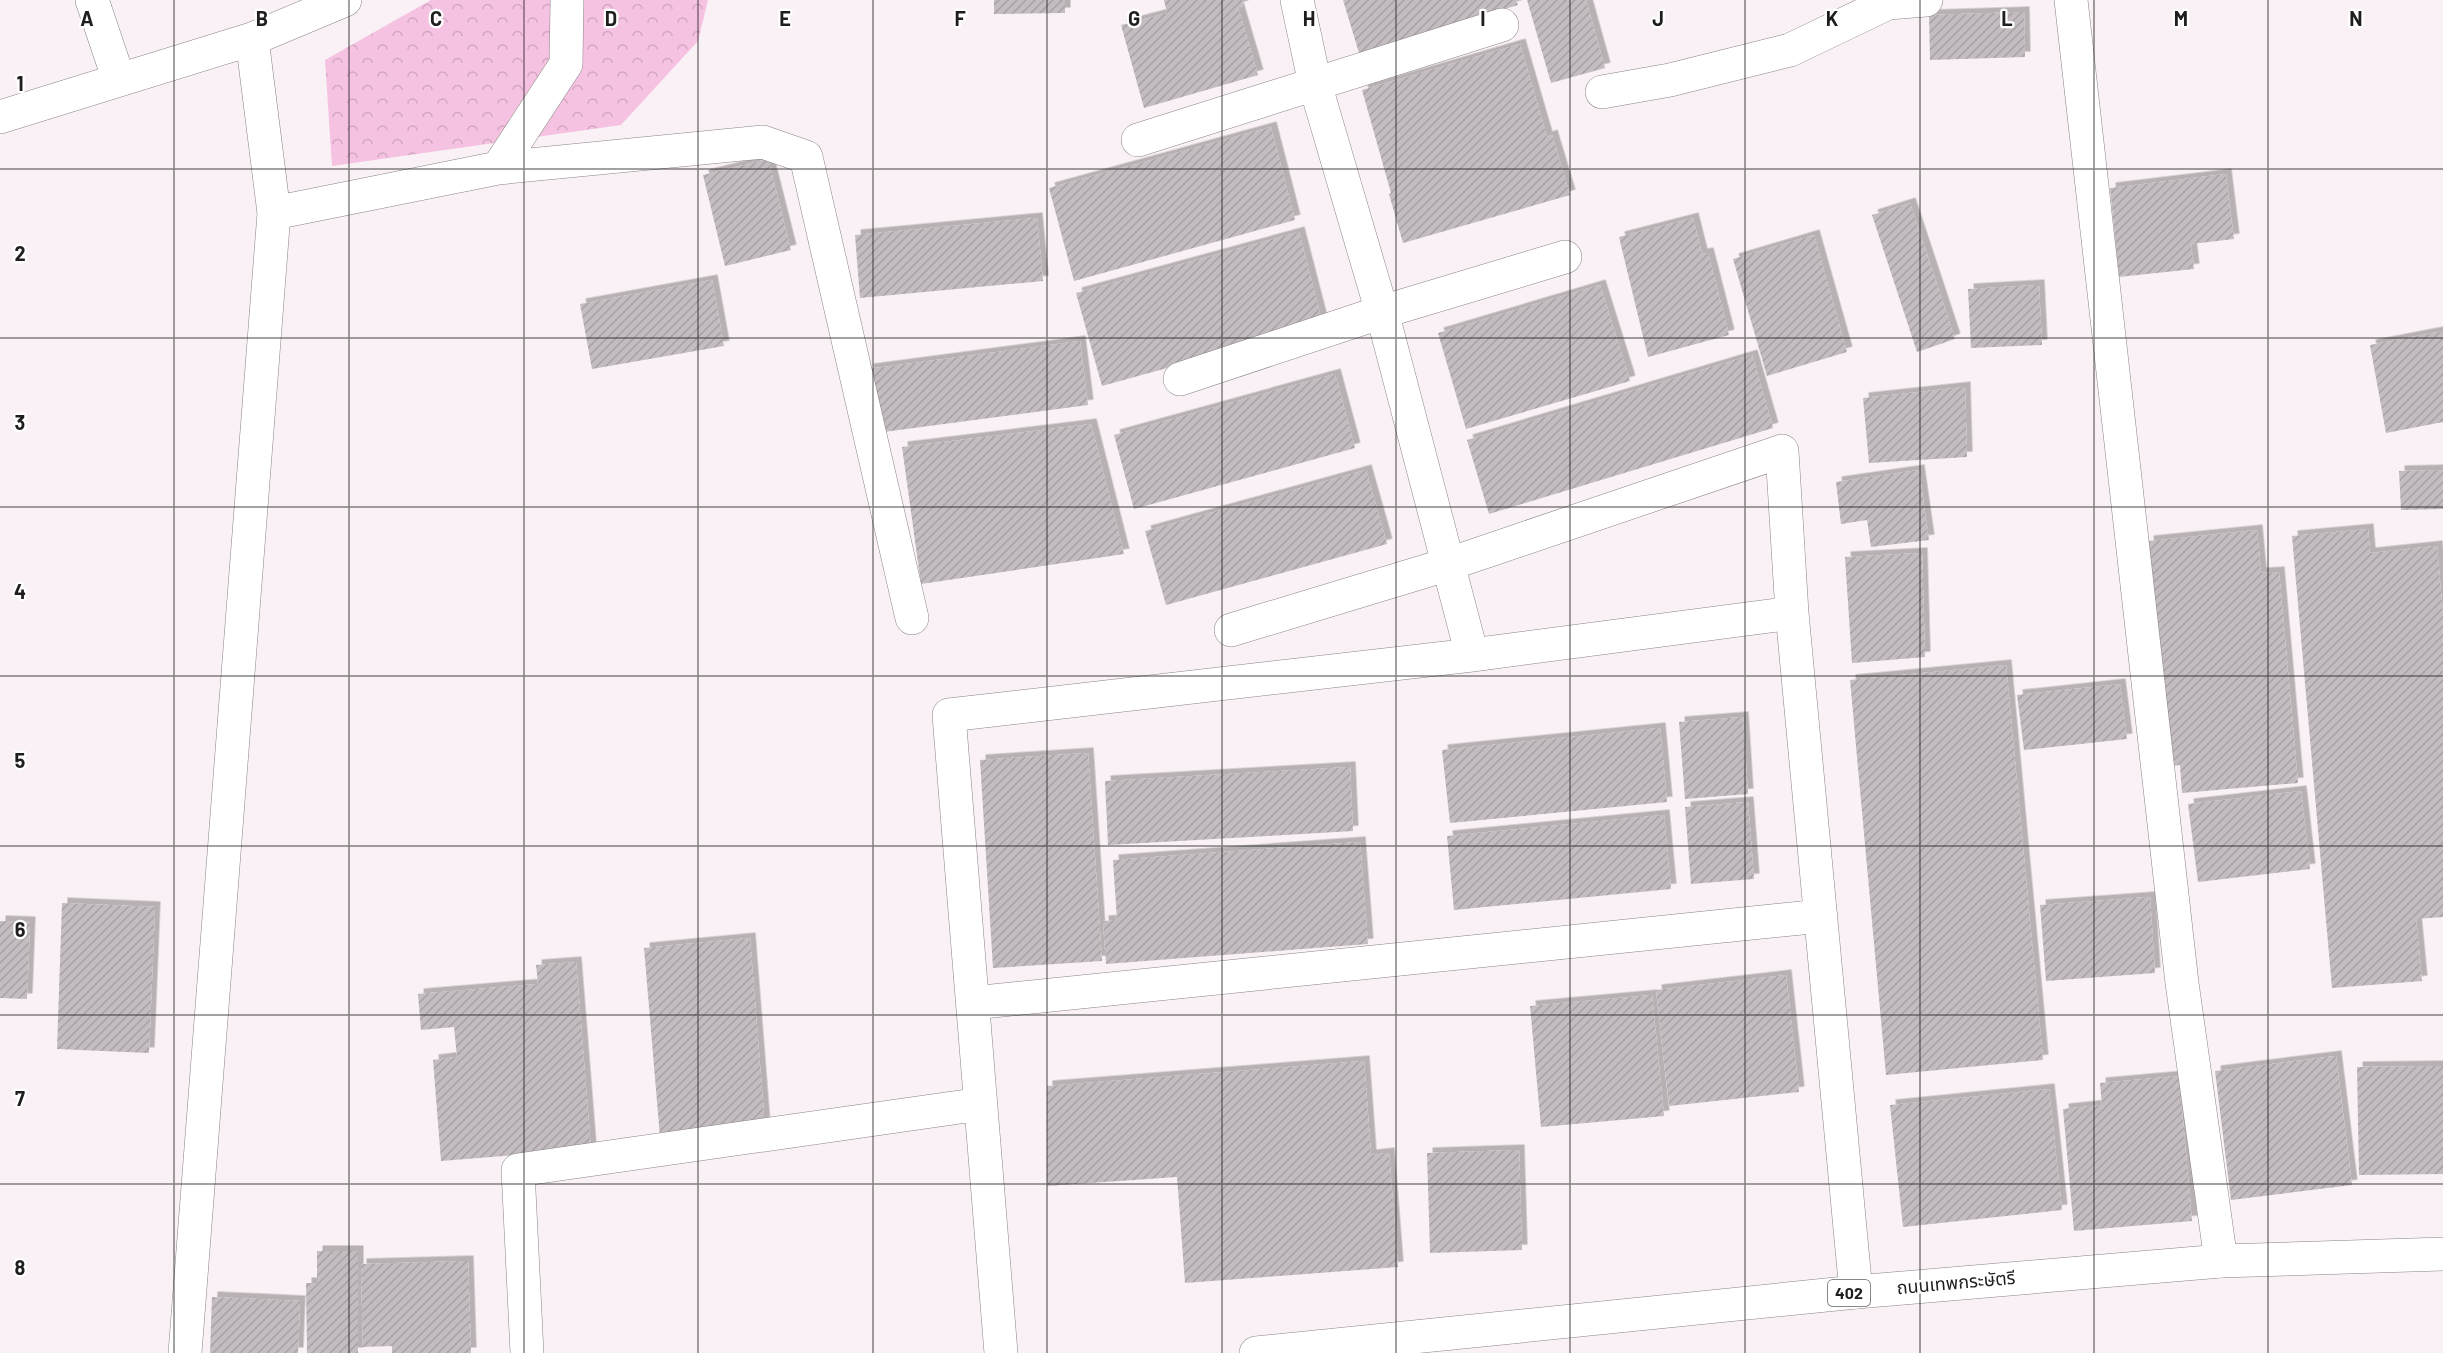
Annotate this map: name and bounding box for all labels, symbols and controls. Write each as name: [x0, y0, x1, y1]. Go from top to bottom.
text: A: [80, 6, 94, 30]
text: B: [256, 6, 268, 30]
text: C: [430, 6, 442, 30]
text: D: [605, 6, 617, 30]
text: E: [779, 6, 791, 30]
text: F: [954, 6, 966, 30]
text: G: [1128, 6, 1140, 30]
text: H: [1303, 6, 1315, 30]
text: I: [1480, 6, 1486, 30]
text: J: [1652, 6, 1664, 30]
text: K: [1826, 6, 1839, 30]
text: L: [2001, 6, 2013, 30]
text: M: [2174, 6, 2188, 30]
text: N: [2349, 6, 2363, 30]
text: 1: [16, 71, 24, 95]
text: 2: [14, 241, 26, 265]
text: 3: [15, 410, 25, 434]
text: 4: [14, 579, 26, 603]
text: 5: [15, 748, 26, 772]
text: 6: [15, 917, 26, 941]
text: 7: [15, 1086, 25, 1110]
text: 8: [15, 1255, 26, 1279]
street label: ถนนเทพกระษัตรี: [1896, 1266, 2016, 1298]
road number: 402: [1828, 1280, 1870, 1306]

